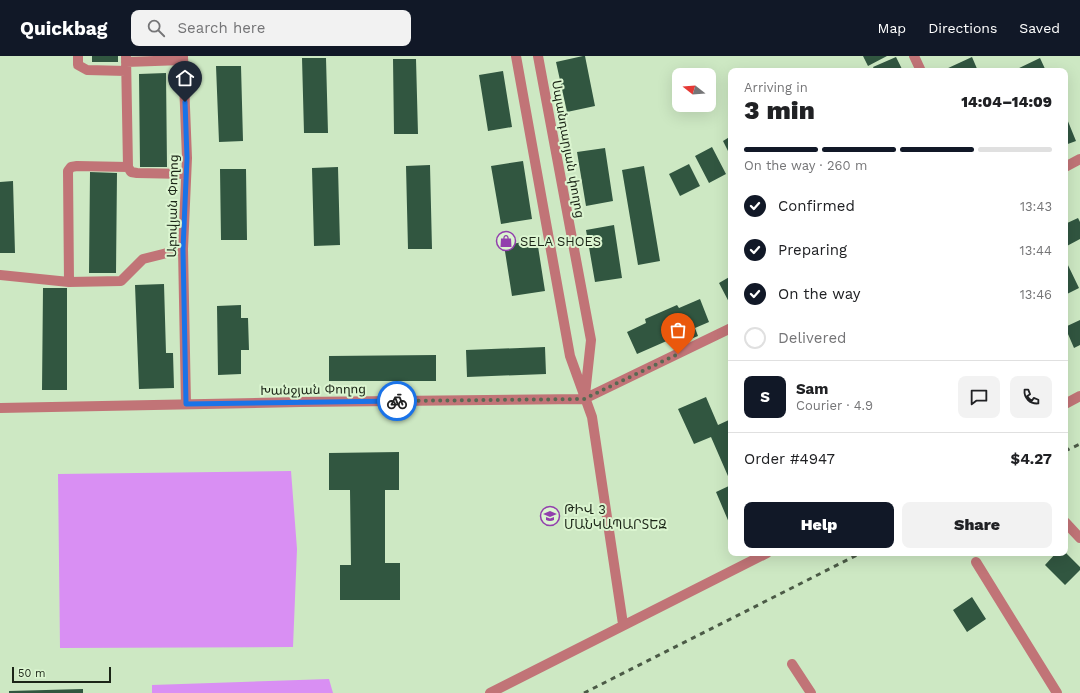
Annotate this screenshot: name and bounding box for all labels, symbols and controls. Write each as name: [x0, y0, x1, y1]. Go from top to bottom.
search box: [131, 10, 411, 46]
text: Quickbag: [20, 17, 107, 40]
icon: search: [145, 17, 167, 39]
text: Search here: [177, 19, 265, 37]
text: Map: [878, 20, 906, 36]
text: Directions: [928, 20, 997, 36]
text: Saved: [1019, 20, 1060, 36]
pin: [168, 61, 202, 102]
icon: home: [174, 67, 196, 89]
north arrow: [672, 68, 716, 112]
map controls: [672, 68, 716, 112]
street label: Սպանդարյան փողոց: [549, 79, 588, 219]
text: Arriving in: [744, 80, 808, 95]
text: 14:04–14:09: [961, 93, 1052, 111]
text: 3 min: [744, 95, 815, 125]
street label: Աբովյան Փողոց: [164, 154, 181, 258]
text: On the way · 260 m: [744, 158, 867, 173]
icon: check: [744, 195, 766, 217]
text: Confirmed: [778, 197, 855, 215]
text: 13:43: [1020, 199, 1052, 214]
shop icon: SELA SHOES: [495, 230, 517, 252]
place label: SELA SHOES: [520, 234, 601, 249]
icon: check: [744, 239, 766, 261]
text: Preparing: [778, 241, 847, 259]
text: 13:44: [1020, 243, 1052, 258]
icon: check: [744, 283, 766, 305]
text: On the way: [778, 285, 860, 303]
text: 13:46: [1020, 287, 1052, 302]
pin: [661, 313, 695, 354]
icon: bag: [667, 319, 689, 341]
text: Delivered: [778, 329, 846, 347]
button: chat: [958, 376, 1000, 418]
button: phone: [1010, 376, 1052, 418]
text: Sam: [796, 380, 828, 398]
street label: Խանջյան Փողոց: [260, 381, 366, 398]
courier: [377, 381, 417, 421]
text: S: [760, 388, 770, 406]
icon: bike: [386, 390, 408, 412]
text: Courier · 4.9: [796, 398, 873, 413]
text: Order #4947: [744, 450, 835, 468]
text: $4.27: [1011, 450, 1052, 468]
place label: ԹԻՎ 3 ՄԱՆԿԱՊԱՐՏԵԶ: [564, 502, 667, 532]
button: Help: [744, 502, 894, 548]
button: Share: [902, 502, 1052, 548]
school or university icon: ԹԻՎ 3 ՄԱՆԿԱՊԱՐՏԵԶ: [539, 505, 561, 527]
scale bar: [12, 665, 111, 684]
text: 50 m: [18, 667, 45, 680]

